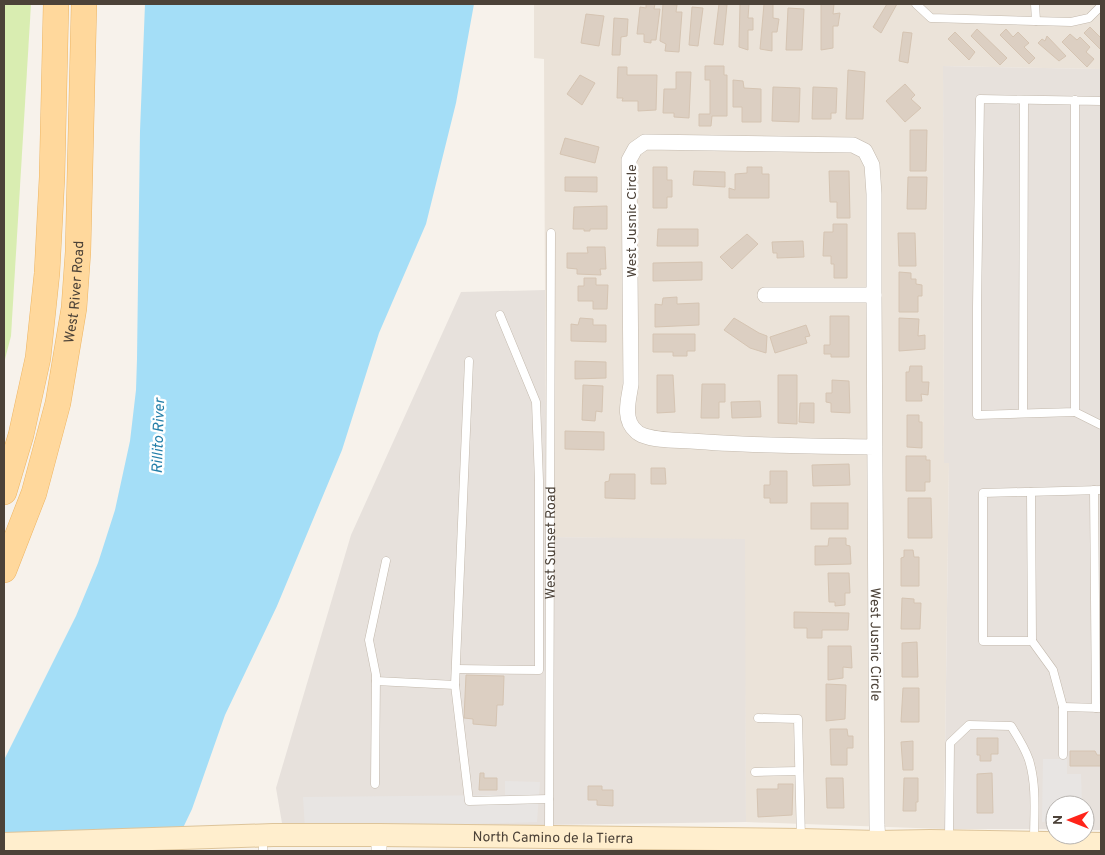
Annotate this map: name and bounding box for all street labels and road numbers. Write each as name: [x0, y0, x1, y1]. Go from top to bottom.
street label: West Jusnic Circle: [624, 164, 641, 278]
street label: West River Road: [61, 241, 88, 345]
street label: West Sunset Road: [543, 486, 560, 600]
street label: West Jusnic Circle: [866, 588, 883, 701]
street label: North Camino de la Tierra: [472, 829, 633, 848]

